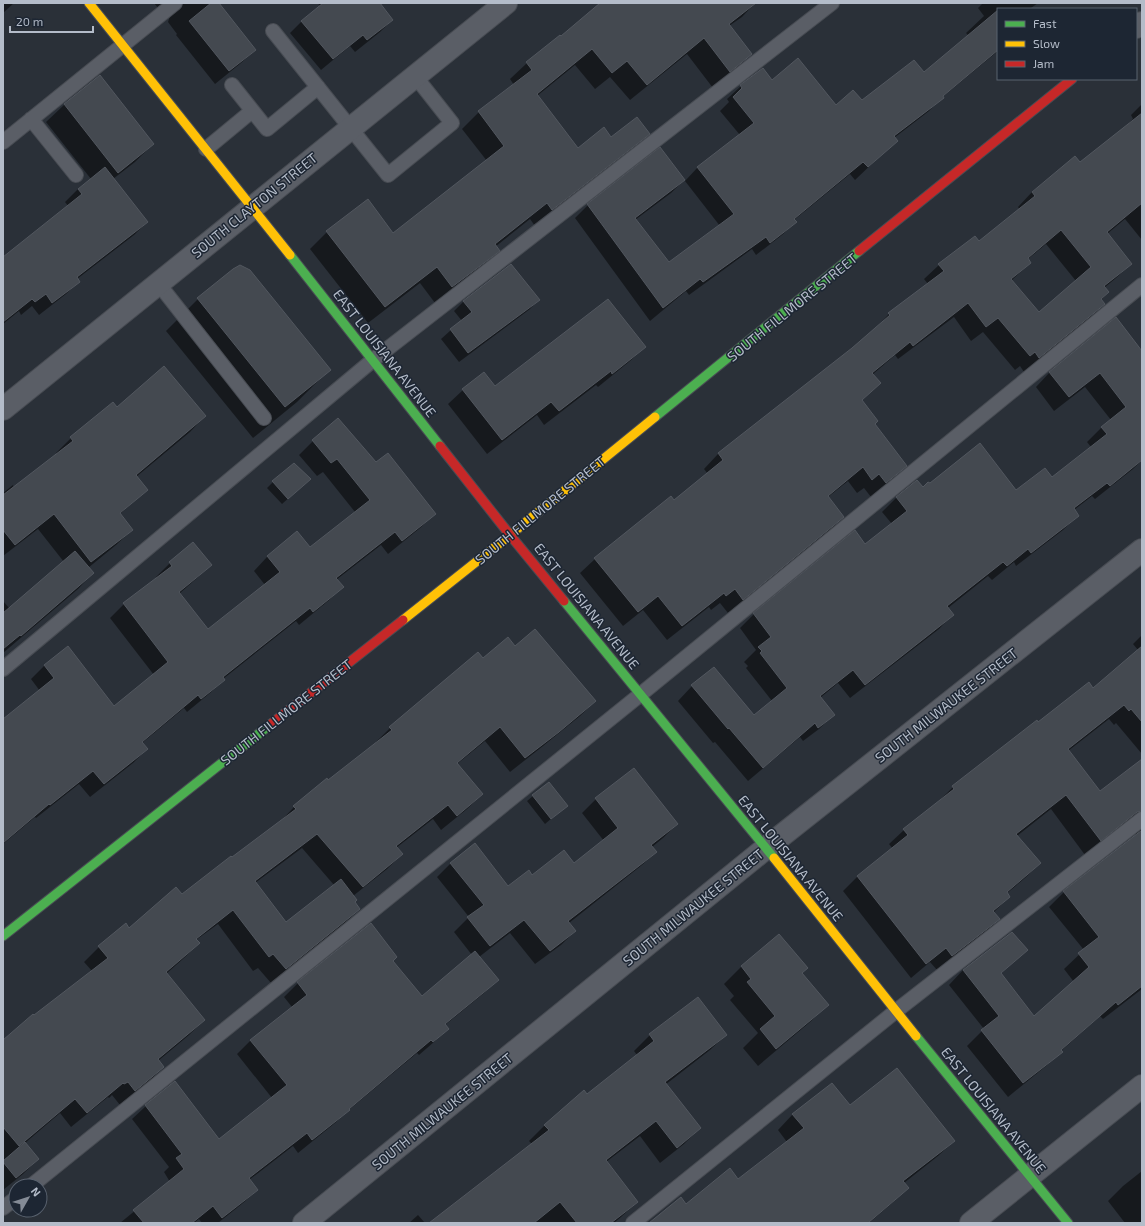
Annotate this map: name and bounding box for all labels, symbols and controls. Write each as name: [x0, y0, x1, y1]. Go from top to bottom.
scale bar: [10, 8, 93, 34]
legend: [997, 8, 1137, 80]
text: 20 m: [16, 14, 43, 28]
text: Fast: [1033, 16, 1057, 30]
text: Slow: [1033, 36, 1060, 50]
text: Jam: [1033, 56, 1054, 70]
street label: SOUTH CLAYTON STREET: [188, 149, 320, 261]
street label: SOUTH FILLMORE STREET: [724, 249, 860, 365]
street label: EAST LOUISIANA AVENUE: [330, 286, 440, 420]
street label: SOUTH FILLMORE STREET: [472, 452, 608, 568]
street label: EAST LOUISIANA AVENUE: [531, 539, 643, 673]
street label: SOUTH MILWAUKEE STREET: [871, 644, 1021, 766]
street label: SOUTH FILLMORE STREET: [217, 655, 355, 769]
street label: EAST LOUISIANA AVENUE: [735, 791, 847, 925]
street label: SOUTH MILWAUKEE STREET: [619, 845, 767, 969]
street label: EAST LOUISIANA AVENUE: [938, 1043, 1050, 1177]
street label: SOUTH MILWAUKEE STREET: [368, 1049, 516, 1173]
north arrow: [8, 1178, 48, 1218]
text: N: [29, 1184, 44, 1199]

